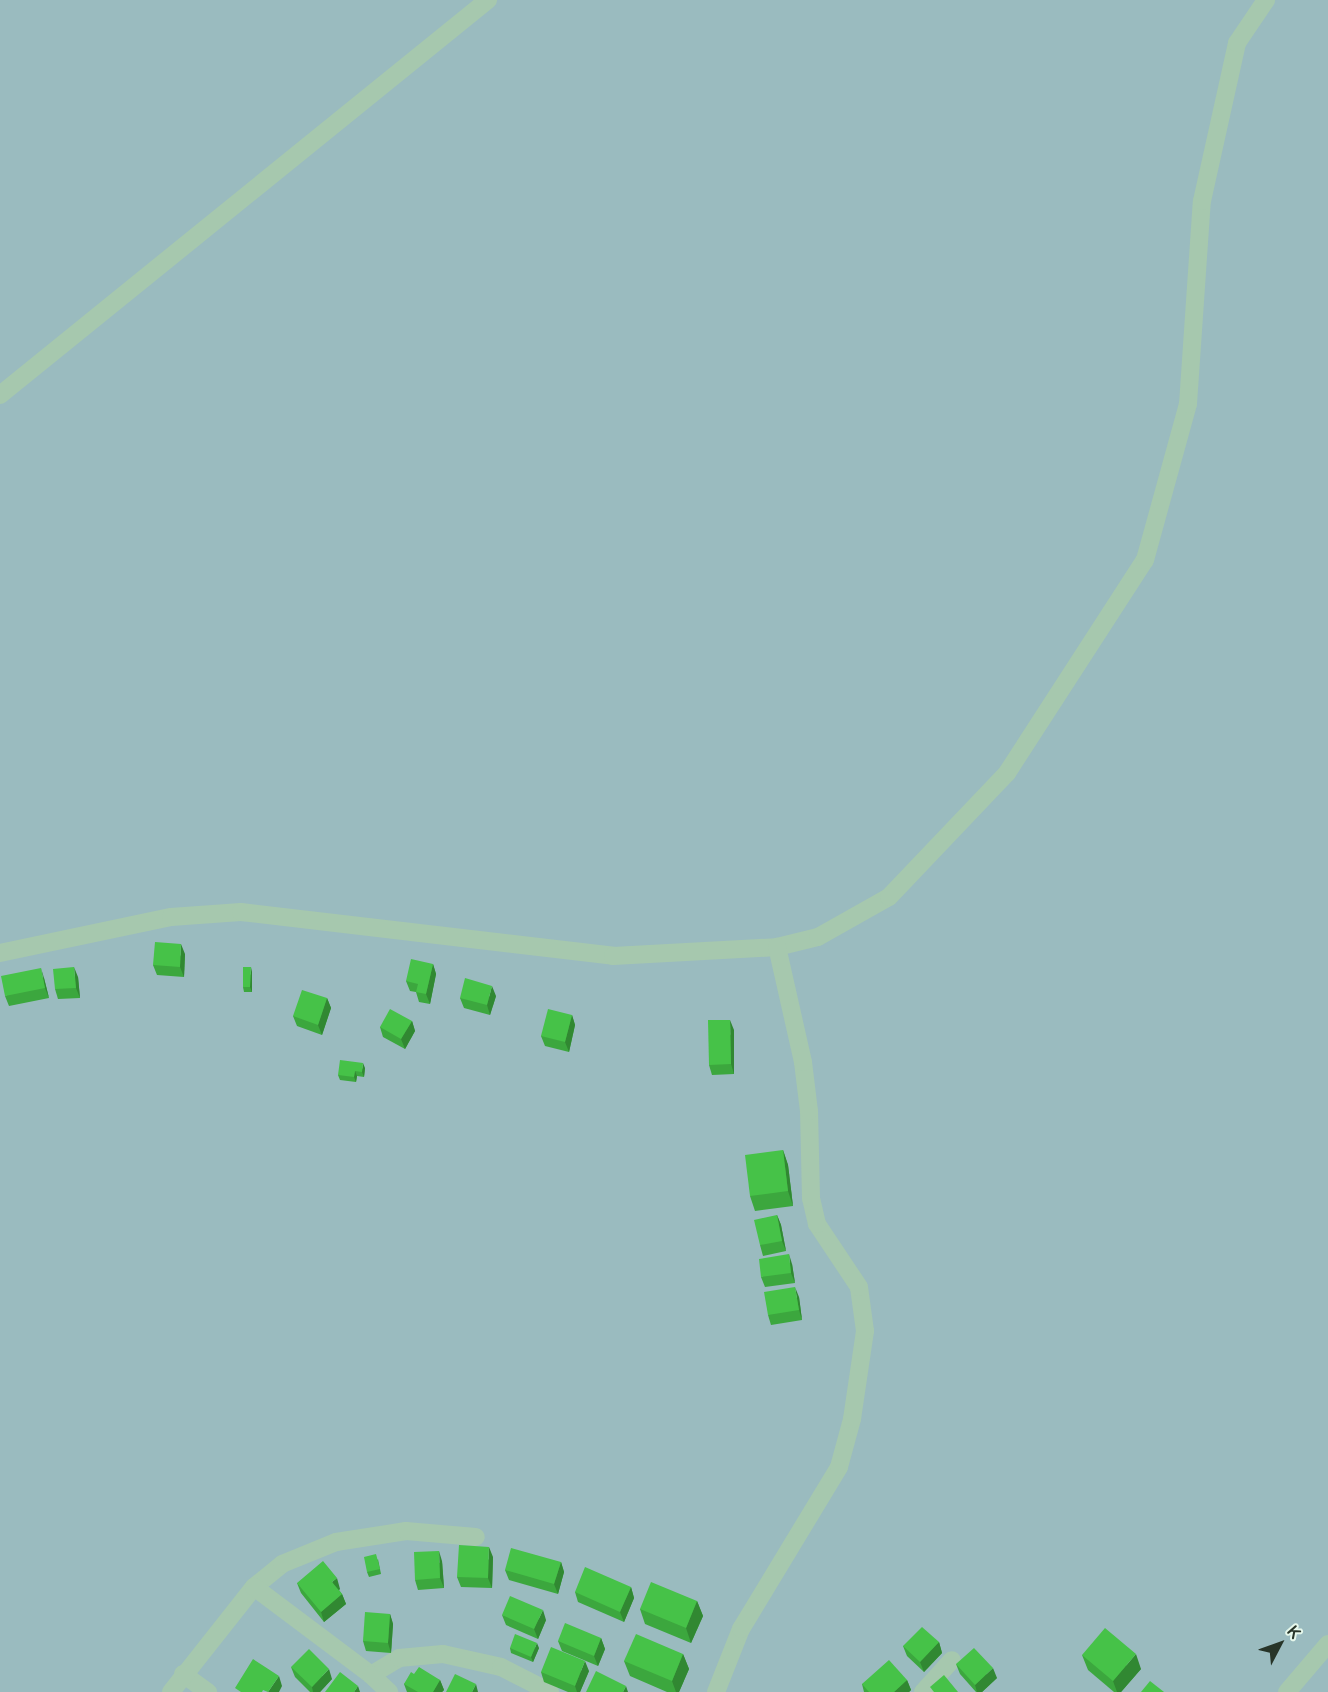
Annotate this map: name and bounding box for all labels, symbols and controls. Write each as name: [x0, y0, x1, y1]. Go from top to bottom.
north arrow: [1250, 1614, 1310, 1674]
text: K: [1283, 1622, 1305, 1643]

